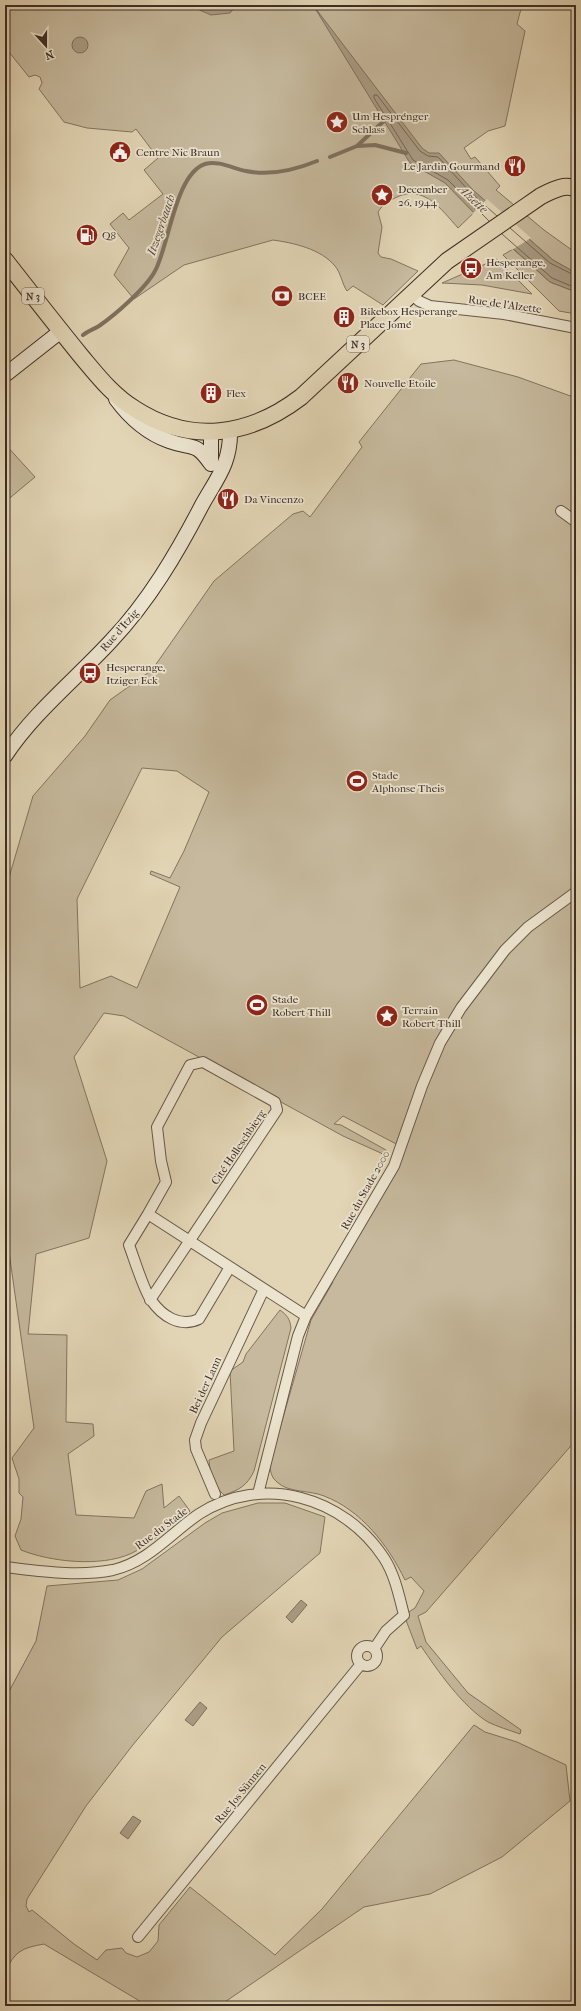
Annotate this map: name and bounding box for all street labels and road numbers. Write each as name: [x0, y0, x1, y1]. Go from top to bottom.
road number: N 3: [22, 288, 44, 304]
street label: Rue de l'Alzette: [467, 293, 543, 316]
road number: N 3: [347, 336, 369, 352]
street label: Rue d'Itzig: [97, 606, 141, 654]
street label: Cité Holleschbierg: [209, 1107, 268, 1187]
street label: Rue du Stade 2000: [338, 1148, 393, 1232]
street label: Bei der Lann: [187, 1354, 225, 1416]
street label: Rue du Stade: [132, 1504, 191, 1552]
street label: Rue Jos Sünnen: [212, 1760, 269, 1826]

